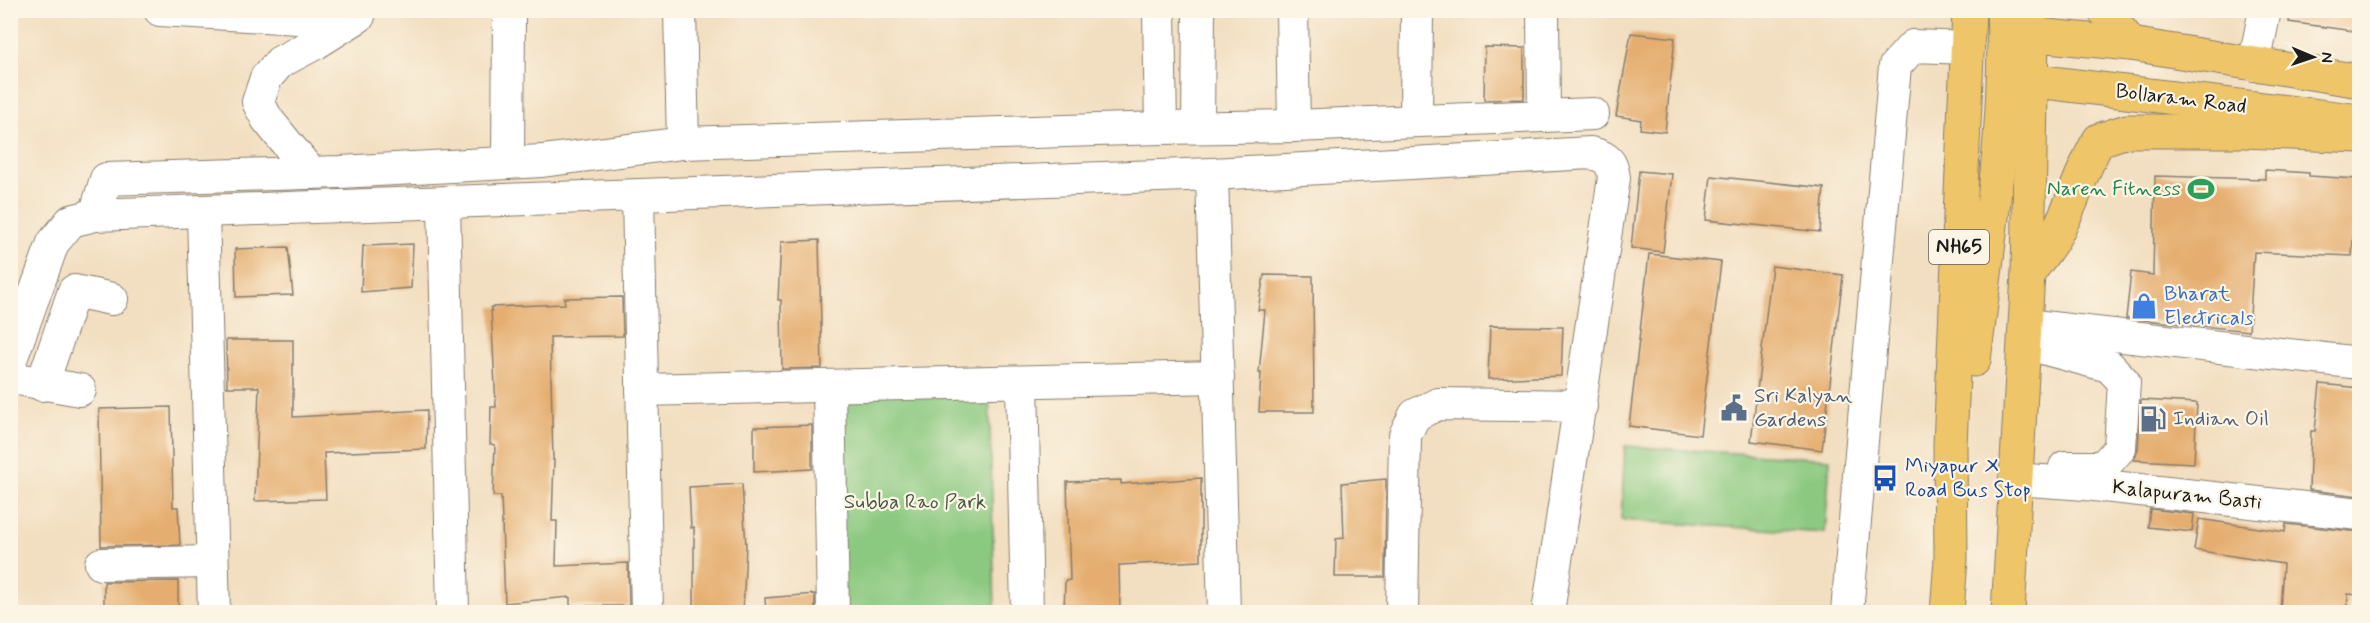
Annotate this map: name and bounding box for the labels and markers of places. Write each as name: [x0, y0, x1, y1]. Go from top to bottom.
sports icon: Naren Fitness: [2186, 174, 2216, 204]
place label: Naren Fitness: [2047, 175, 2181, 203]
place label: Bharat Electricals: [2164, 280, 2254, 332]
shop icon: Bharat Electricals: [2129, 291, 2159, 321]
place label: Sri Kalyan Gardens: [1754, 382, 1853, 434]
public building icon: Sri Kalyan Gardens: [1719, 393, 1749, 423]
fuel station icon: Indian Oil: [2138, 404, 2168, 434]
place label: Indian Oil: [2173, 405, 2269, 433]
place label: Miyapur X Road Bus Stop: [1905, 452, 2031, 504]
bus stop icon: Miyapur X Road Bus Stop: [1870, 463, 1900, 493]

